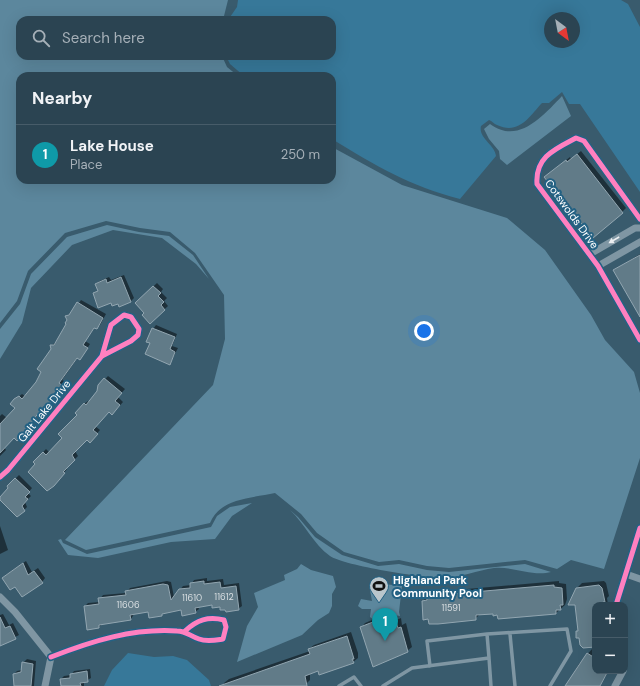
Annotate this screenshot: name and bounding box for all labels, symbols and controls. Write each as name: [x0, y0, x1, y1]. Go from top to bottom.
north arrow: [544, 12, 580, 48]
search box: [16, 16, 336, 60]
icon: search: [30, 27, 52, 49]
text: Search here: [62, 28, 145, 48]
text: Nearby: [32, 87, 92, 109]
text: Lake House: [70, 136, 154, 156]
text: 1: [43, 146, 47, 163]
text: 250 m: [281, 146, 320, 163]
text: Place: [70, 156, 102, 173]
street label: Cotswolds Drive: [542, 177, 602, 251]
one-way arrow: [609, 236, 619, 244]
your location: [414, 321, 434, 341]
street label: Galt Lake Drive: [15, 377, 73, 445]
place label: Highland Park Community Pool: [393, 573, 482, 600]
sports icon: Highland Park Community Pool: [368, 575, 390, 603]
house number: 11612: [214, 591, 234, 603]
house number: 11610: [182, 592, 202, 604]
house number: 11606: [116, 599, 140, 611]
house number: 11591: [441, 602, 461, 614]
map controls: [592, 602, 628, 674]
button: +: [592, 602, 628, 638]
pin: 1: [372, 608, 398, 641]
button: −: [592, 638, 628, 674]

